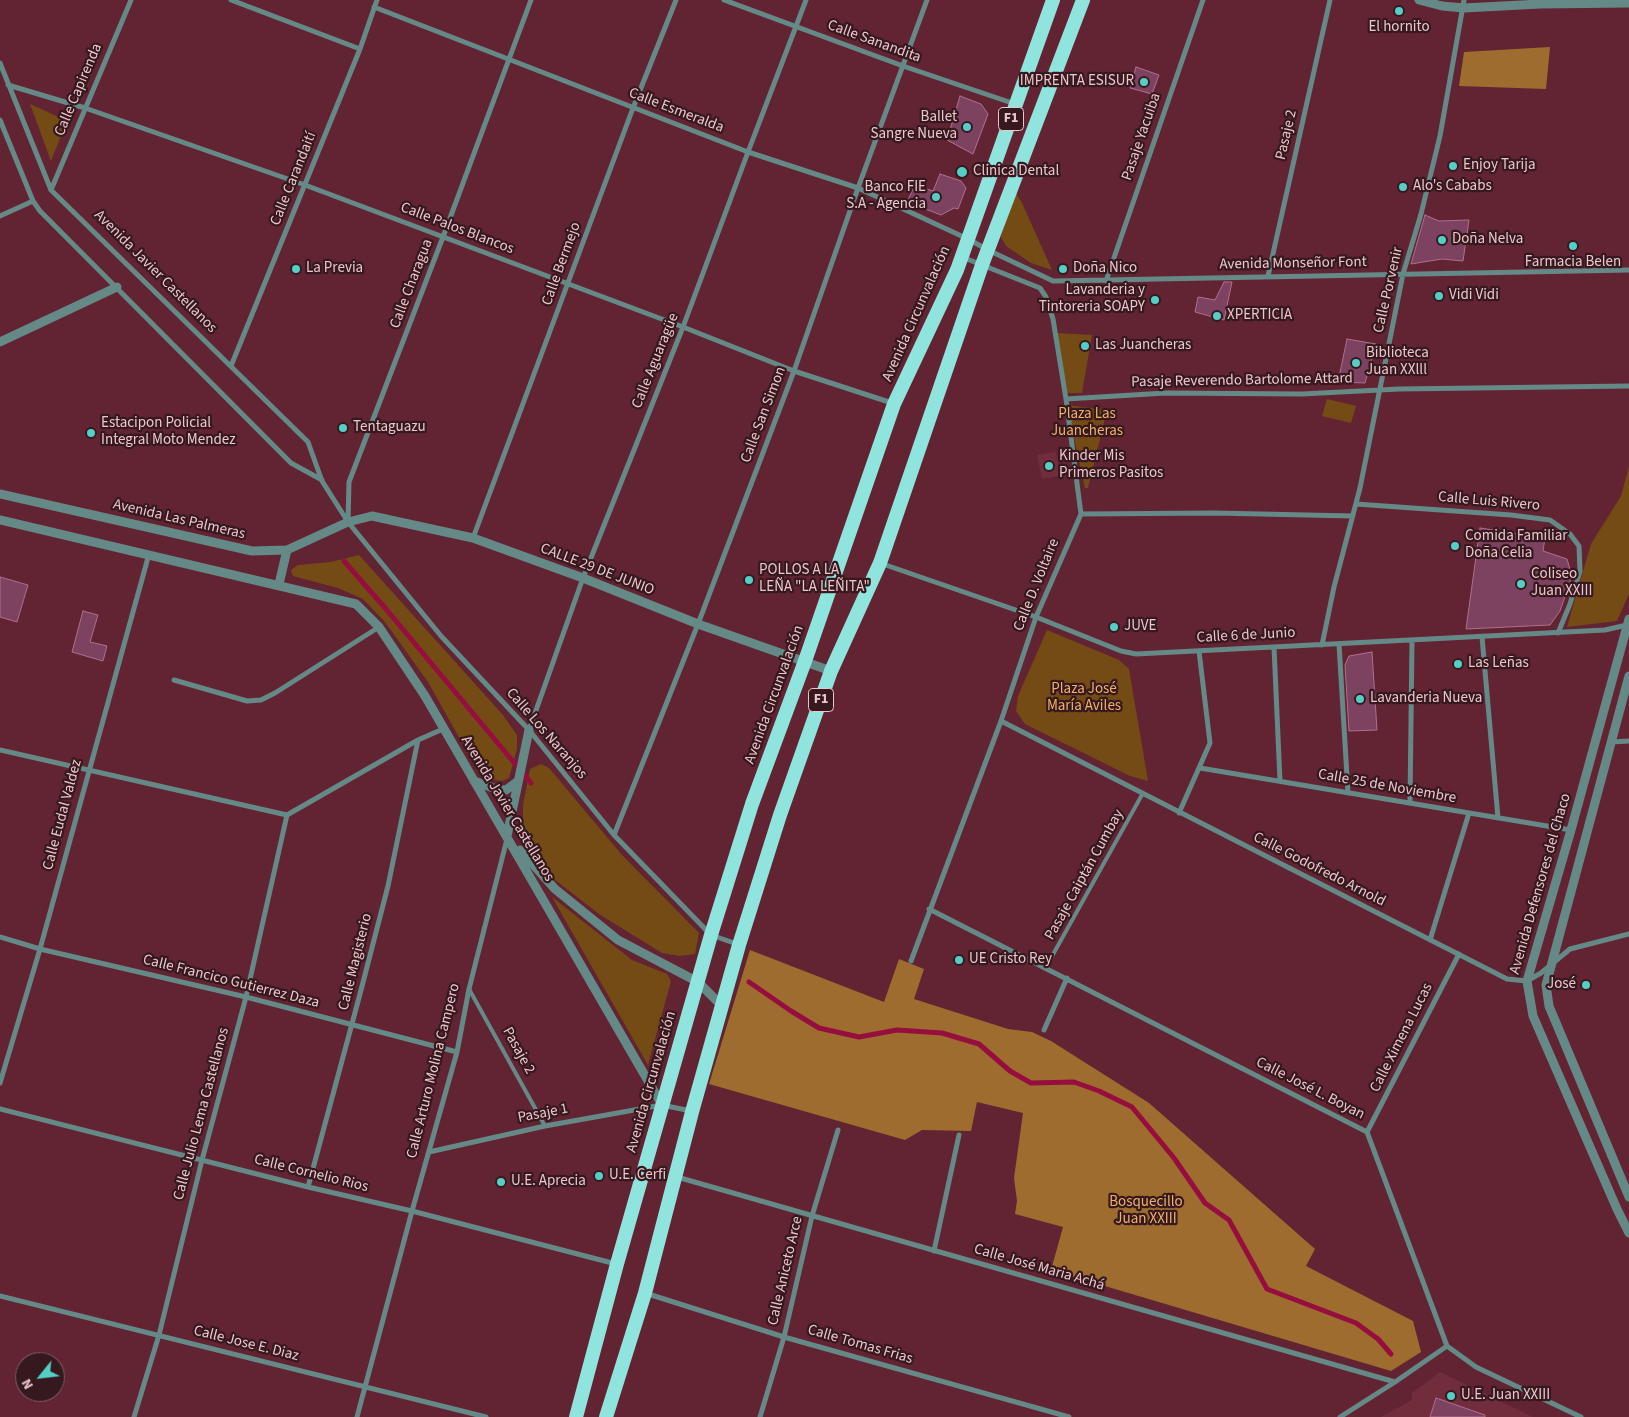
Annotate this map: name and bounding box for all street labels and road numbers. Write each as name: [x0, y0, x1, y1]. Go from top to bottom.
street label: Calle Sanandita: [825, 17, 923, 67]
street label: Calle Capirenda: [51, 41, 107, 139]
street label: Calle Esmeralda: [626, 85, 726, 137]
street label: Pasaje Yacuiba: [1119, 91, 1165, 183]
road number: F1: [998, 108, 1024, 130]
street label: Pasaje 2: [1273, 108, 1301, 162]
street label: Calle Carandaití: [267, 130, 321, 228]
street label: Calle Palos Blancos: [398, 199, 516, 259]
street label: Avenida Javier Castellanos: [90, 207, 220, 337]
street label: Calle Bermejo: [539, 220, 585, 308]
street label: Calle Charagua: [387, 237, 437, 331]
street label: Avenida Circunvalación: [879, 244, 955, 384]
street label: Calle Porvenir: [1370, 245, 1408, 335]
street label: Avenida Monseñor Font: [1219, 254, 1367, 274]
street label: Calle Aguaragüe: [629, 311, 683, 411]
street label: Calle San Simon: [737, 364, 791, 466]
street label: Pasaje Reverendo Bartolome Attard: [1131, 370, 1353, 392]
street label: Calle Luis Rivero: [1437, 489, 1541, 515]
street label: Avenida Las Palmeras: [111, 496, 247, 544]
street label: Calle D. Voltaire: [1010, 536, 1064, 634]
street label: CALLE 29 DE JUNIO: [537, 540, 657, 600]
street label: Avenida Circunvalación: [742, 623, 808, 767]
street label: Calle 6 de Junio: [1196, 624, 1296, 648]
street label: Calle Los Naranjos: [502, 685, 590, 783]
road number: F1: [808, 688, 834, 712]
street label: Avenida Javier Castellanos: [456, 733, 558, 885]
street label: Calle Eudal Valdez: [40, 758, 86, 872]
street label: Calle 25 de Noviembre: [1316, 766, 1458, 808]
street label: Avenida Defensores del Chaco: [1507, 791, 1575, 977]
street label: Pasaje Caiptán Cumbay: [1042, 807, 1128, 943]
street label: Calle Godofredo Arnold: [1250, 829, 1388, 911]
street label: Calle Magisterio: [335, 912, 377, 1012]
street label: Calle Francico Gutierrez Daza: [141, 951, 321, 1013]
street label: Calle Ximena Lucas: [1367, 980, 1437, 1096]
street label: Calle Arturo Molina Campero: [404, 982, 464, 1160]
street label: Avenida Circunvalación: [623, 1009, 681, 1155]
street label: Pasaje 2: [498, 1024, 538, 1078]
street label: Calle Julio Lema Castellanos: [170, 1026, 234, 1202]
street label: Calle José L. Boyan: [1253, 1054, 1367, 1124]
street label: Pasaje 1: [516, 1100, 570, 1128]
street label: Calle Cornelio Rios: [252, 1151, 370, 1197]
street label: Calle Aniceto Arce: [765, 1215, 807, 1327]
street label: Calle José Maria Achá: [972, 1241, 1106, 1295]
street label: Calle Tomas Frias: [805, 1321, 915, 1369]
street label: Calle Jose E. Diaz: [192, 1322, 300, 1366]

